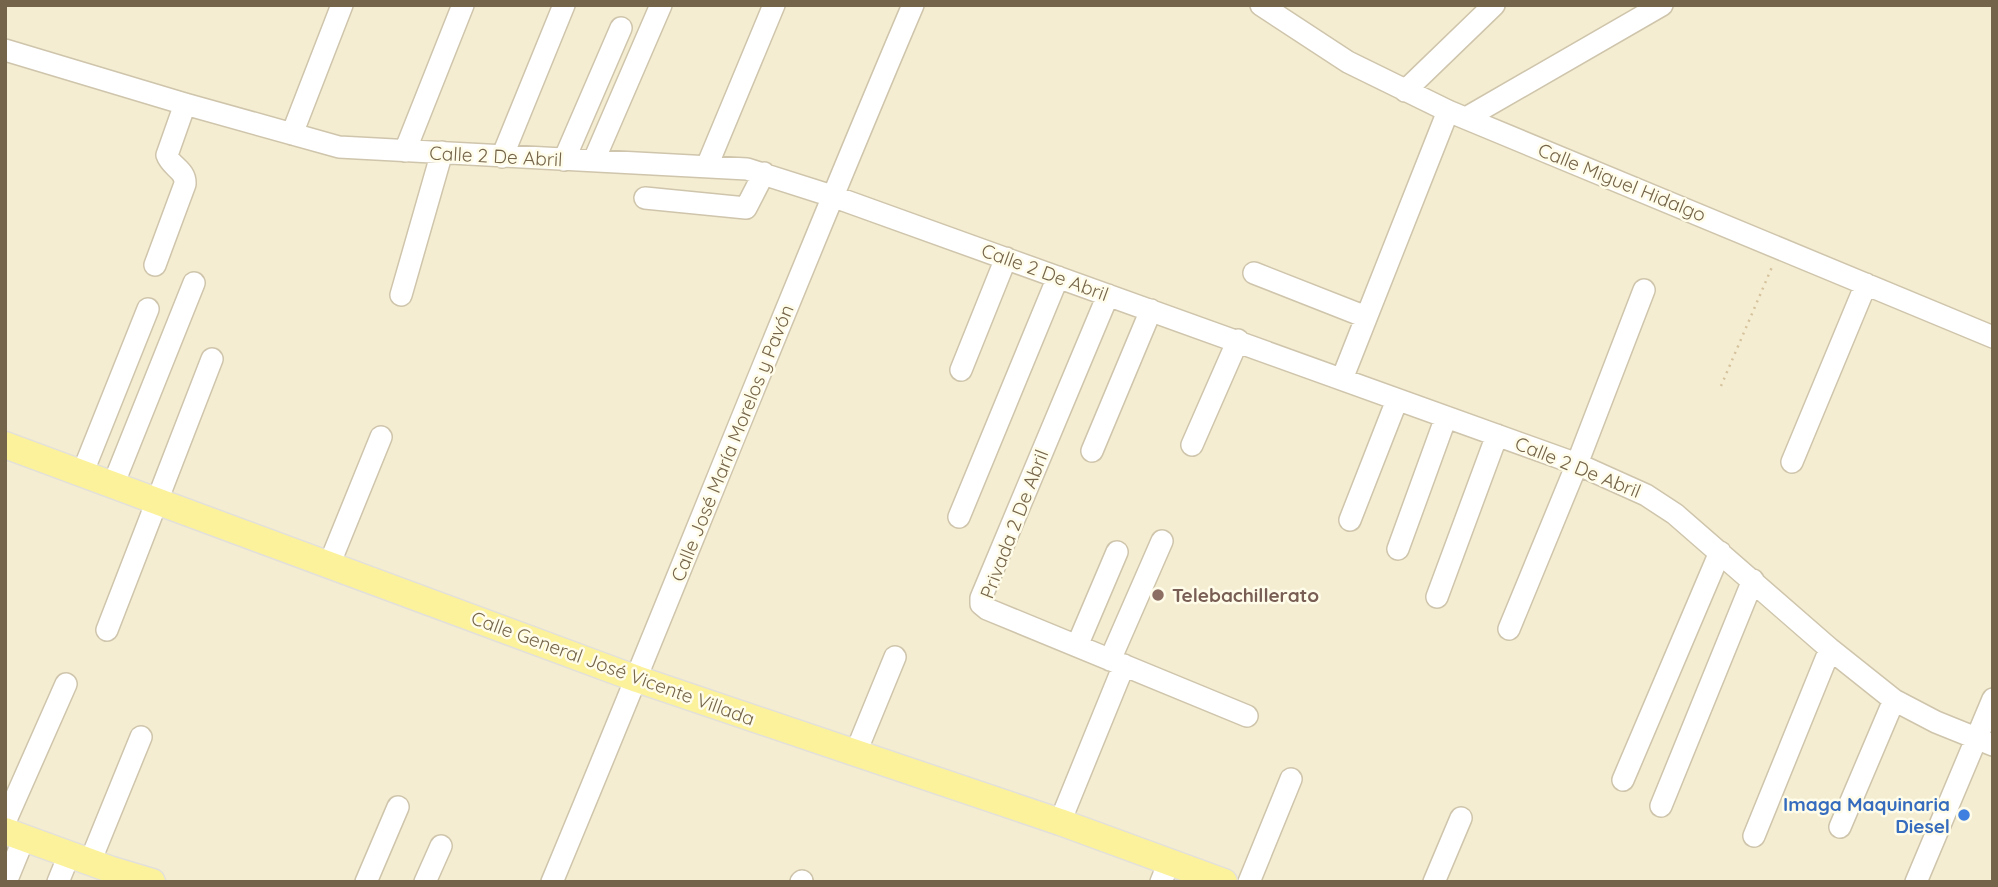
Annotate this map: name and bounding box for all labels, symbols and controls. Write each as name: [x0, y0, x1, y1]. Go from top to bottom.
street label: Calle Miguel Hidalgo: [1535, 137, 1709, 227]
street label: Calle 2 De Abril: [429, 141, 563, 171]
street label: Calle 2 De Abril: [978, 238, 1112, 306]
street label: Calle José María Morelos y Pavón: [665, 301, 799, 585]
street label: Calle 2 De Abril: [1512, 431, 1644, 503]
street label: Privada 2 De Abril: [975, 446, 1053, 602]
place label: Telebachillerato: [1172, 583, 1319, 607]
marker: Telebachillerato: [1150, 587, 1166, 603]
street label: Calle General José Vicente Villada: [468, 605, 758, 731]
place label: Imaga Maquinaria Diesel: [1783, 792, 1950, 838]
marker: Imaga Maquinaria Diesel: [1956, 807, 1972, 823]

